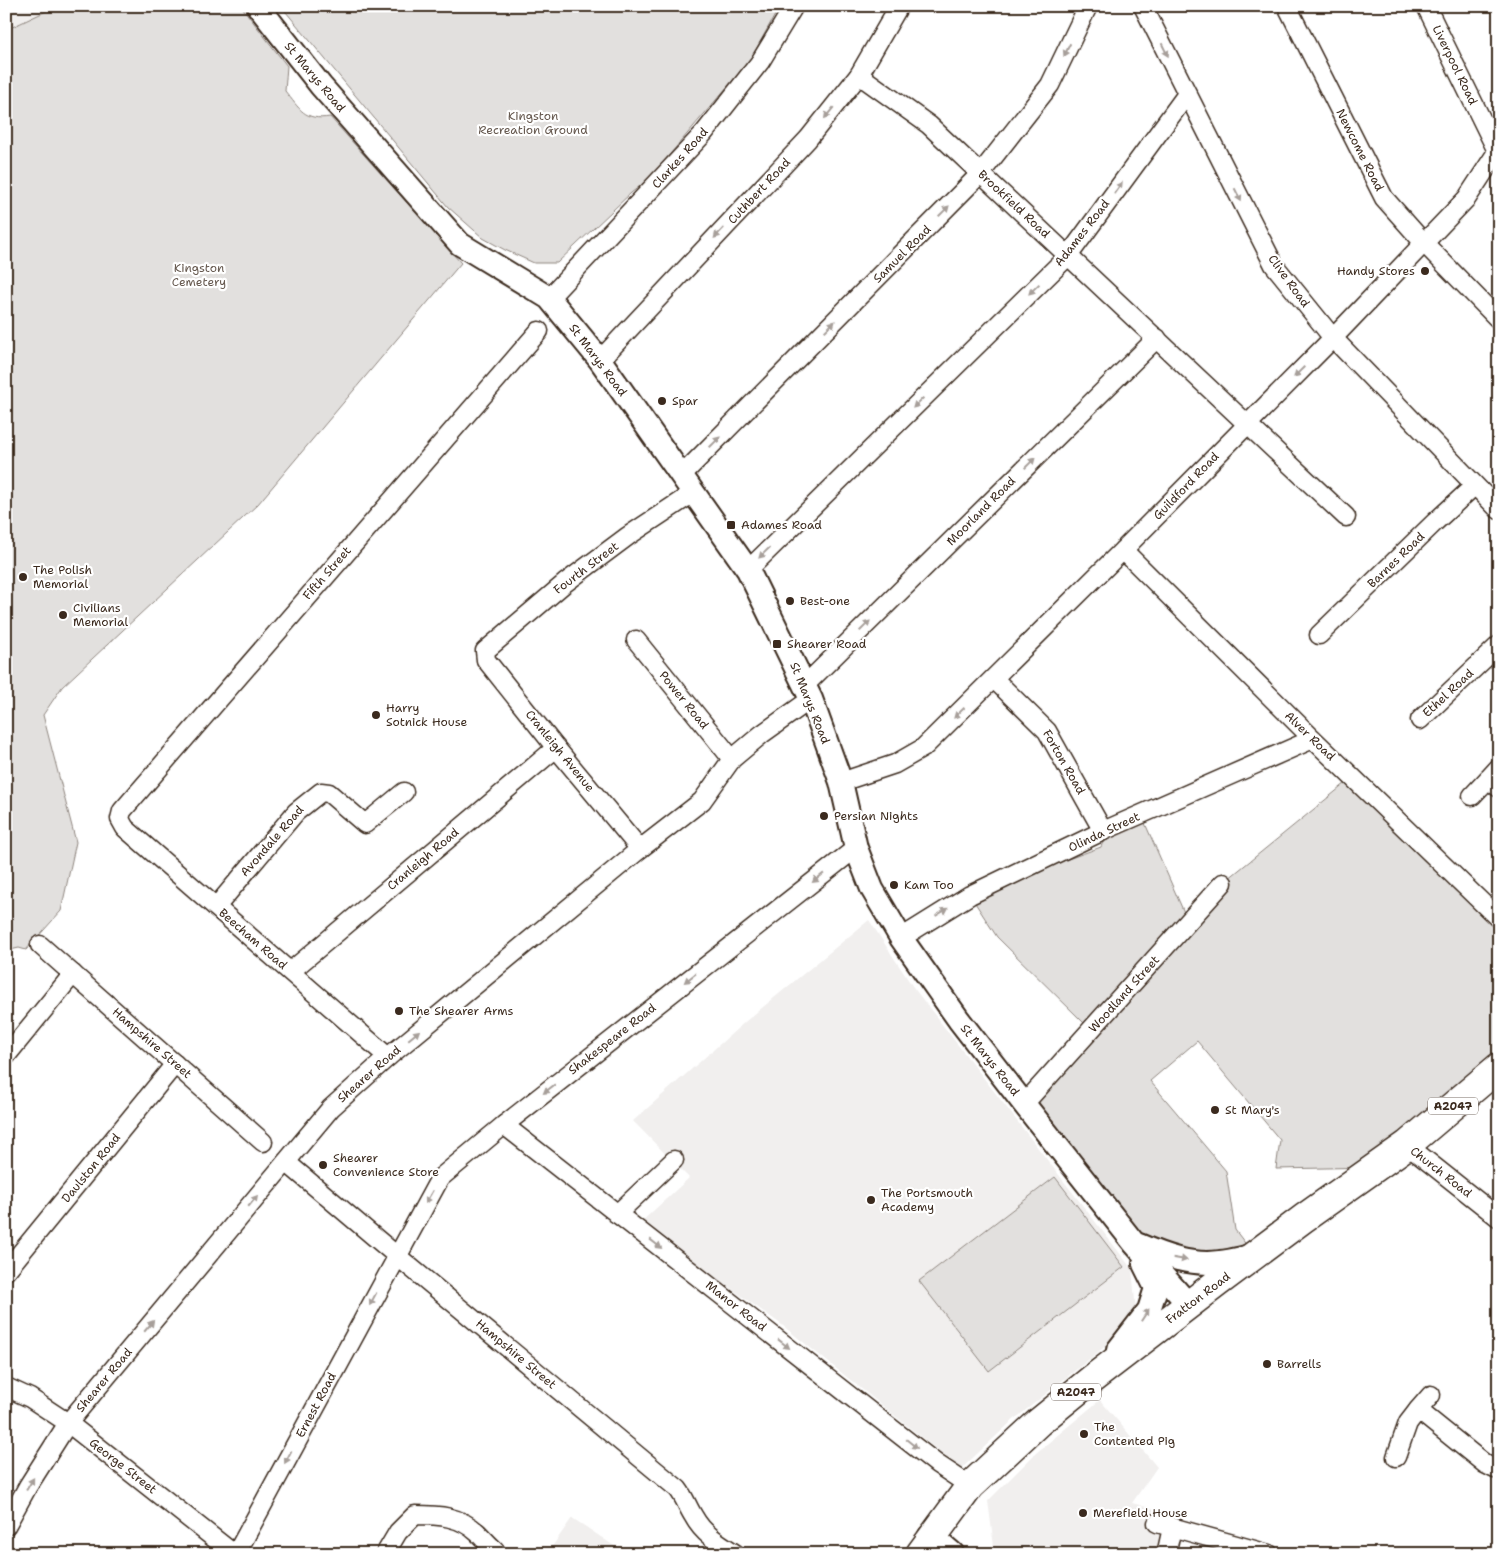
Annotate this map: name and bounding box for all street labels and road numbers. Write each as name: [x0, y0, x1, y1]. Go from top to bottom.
street label: Liverpool Road: [1429, 22, 1481, 108]
street label: St Marys Road: [281, 39, 349, 116]
street label: Newcome Road: [1332, 106, 1388, 194]
street label: Clarkes Road: [648, 124, 712, 192]
street label: Cuthbert Road: [724, 154, 794, 227]
street label: Brookfield Road: [975, 166, 1054, 242]
street label: Adames Road: [1051, 196, 1113, 270]
street label: Samuel Road: [870, 221, 935, 286]
street label: Clive Road: [1264, 251, 1314, 311]
street label: St Marys Road: [565, 320, 631, 400]
street label: Guildford Road: [1150, 448, 1223, 523]
street label: Moorland Road: [943, 473, 1019, 549]
street label: Barnes Road: [1364, 528, 1428, 591]
street label: Fourth Street: [550, 538, 622, 598]
street label: Fifth Street: [299, 543, 355, 603]
street label: St Marys Road: [786, 660, 834, 747]
street label: Ethel Road: [1419, 665, 1477, 721]
street label: Power Road: [656, 668, 713, 733]
street label: Cranleigh Avenue: [522, 707, 598, 796]
street label: Alver Road: [1281, 708, 1339, 765]
street label: Forton Road: [1039, 727, 1089, 798]
street label: Avondale Road: [237, 802, 307, 880]
street label: Olinda Street: [1066, 808, 1142, 856]
street label: Cranleigh Road: [384, 824, 463, 894]
street label: Beecham Road: [215, 905, 291, 973]
street label: Woodland Street: [1085, 952, 1163, 1036]
street label: Shakespeare Road: [565, 1000, 659, 1078]
street label: Hampshire Street: [109, 1004, 195, 1082]
street label: St Marys Road: [957, 1021, 1023, 1100]
street label: Shearer Road: [334, 1042, 404, 1106]
road number: A2047: [1428, 1098, 1478, 1114]
street label: Daulston Road: [58, 1130, 124, 1206]
street label: Church Road: [1407, 1143, 1475, 1201]
street label: Fratton Road: [1162, 1268, 1234, 1328]
street label: Manor Road: [702, 1277, 770, 1335]
street label: Hampshire Street: [472, 1316, 560, 1392]
street label: Shearer Road: [72, 1344, 136, 1416]
street label: Ernest Road: [292, 1369, 340, 1440]
road number: A2047: [1051, 1384, 1101, 1400]
street label: George Street: [86, 1435, 160, 1497]

